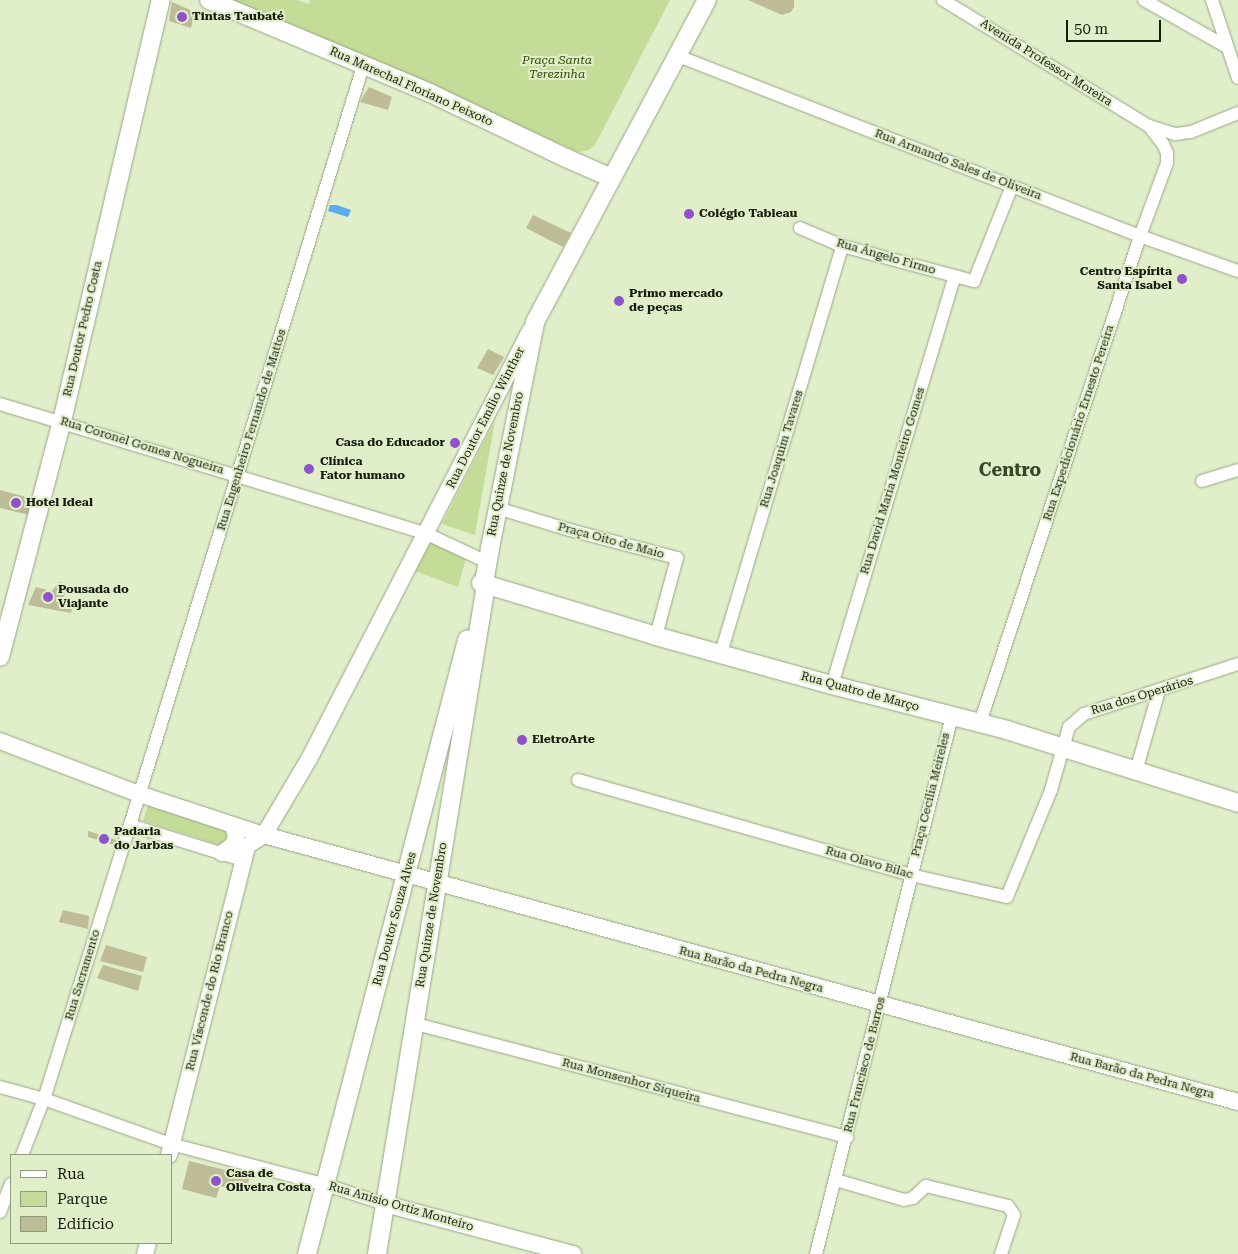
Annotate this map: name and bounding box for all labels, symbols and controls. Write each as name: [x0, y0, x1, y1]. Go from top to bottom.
place label: Tintas Taubaté: [192, 10, 284, 24]
scale bar: [1068, 10, 1163, 42]
marker: Tintas Taubaté: [176, 11, 188, 23]
street label: Avenida Professor Moreira: [977, 16, 1115, 110]
text: 50 m: [1074, 20, 1108, 38]
street label: Rua Marechal Floriano Peixoto: [327, 44, 495, 130]
park label: Praça Santa Terezinha: [522, 54, 592, 82]
street label: Rua Armando Sales de Oliveira: [873, 126, 1043, 204]
place label: Colégio Tableau: [699, 207, 797, 221]
marker: Colégio Tableau: [683, 208, 695, 220]
street label: Rua Ângelo Firmo: [835, 236, 937, 278]
street label: Rua Doutor Pedro Costa: [60, 260, 106, 398]
place label: Centro Espírita Santa Isabel: [1080, 265, 1172, 293]
marker: Centro Espírita Santa Isabel: [1176, 273, 1188, 285]
place label: Primo mercado de peças: [629, 287, 723, 315]
marker: Primo mercado de peças: [613, 295, 625, 307]
street label: Rua Expedicionário Ernesto Pereira: [1040, 323, 1118, 523]
street label: Rua Engenheiro Fernando de Mattos: [214, 328, 290, 532]
street label: Rua Doutor Emílio Winther: [444, 345, 528, 491]
street label: Rua David Maria Monteiro Gomes: [858, 386, 928, 576]
street label: Rua Joaquim Tavares: [757, 389, 807, 509]
street label: Rua Quinze de Novembro: [485, 391, 527, 537]
street label: Rua Coronel Gomes Nogueira: [58, 414, 226, 478]
place label: Casa do Educador: [335, 436, 445, 450]
marker: Casa do Educador: [449, 437, 461, 449]
place label: Clínica Fator humano: [320, 455, 405, 483]
district label: Centro: [979, 459, 1041, 481]
marker: Clínica Fator humano: [302, 462, 316, 476]
place label: Hotel Ideal: [26, 496, 93, 510]
marker: Hotel Ideal: [10, 497, 22, 509]
street label: Praça Oito de Maio: [556, 520, 666, 562]
place label: Pousada do Viajante: [58, 583, 129, 611]
marker: Pousada do Viajante: [42, 591, 54, 603]
street label: Rua Quatro de Março: [799, 669, 921, 715]
street label: Rua dos Operários: [1089, 674, 1195, 718]
street label: Praça Cecília Meireles: [909, 732, 953, 858]
place label: EletroArte: [532, 733, 595, 747]
marker: EletroArte: [516, 734, 528, 746]
place label: Padaria do Jarbas: [114, 825, 174, 853]
marker: Padaria do Jarbas: [98, 833, 110, 845]
street label: Rua Quinze de Novembro: [413, 841, 451, 989]
street label: Rua Olavo Bilac: [824, 844, 914, 882]
street label: Rua Doutor Souza Alves: [370, 850, 420, 988]
street label: Rua Visconde do Rio Branco: [183, 910, 237, 1072]
street label: Rua Sacramento: [62, 928, 104, 1022]
street label: Rua Barão da Pedra Negra: [677, 944, 825, 996]
street label: Rua Francisco de Barros: [841, 996, 889, 1134]
street label: Rua Barão da Pedra Negra: [1068, 1050, 1216, 1102]
street label: Rua Monsenhor Siqueira: [560, 1056, 702, 1106]
legend: [10, 1154, 172, 1244]
text: Rua: [57, 1165, 85, 1183]
place label: Casa de Oliveira Costa: [226, 1167, 311, 1195]
marker: Casa de Oliveira Costa: [210, 1175, 222, 1187]
street label: Rua Anísio Ortiz Monteiro: [327, 1179, 475, 1235]
text: Parque: [57, 1190, 108, 1208]
text: Edifício: [57, 1215, 114, 1233]

